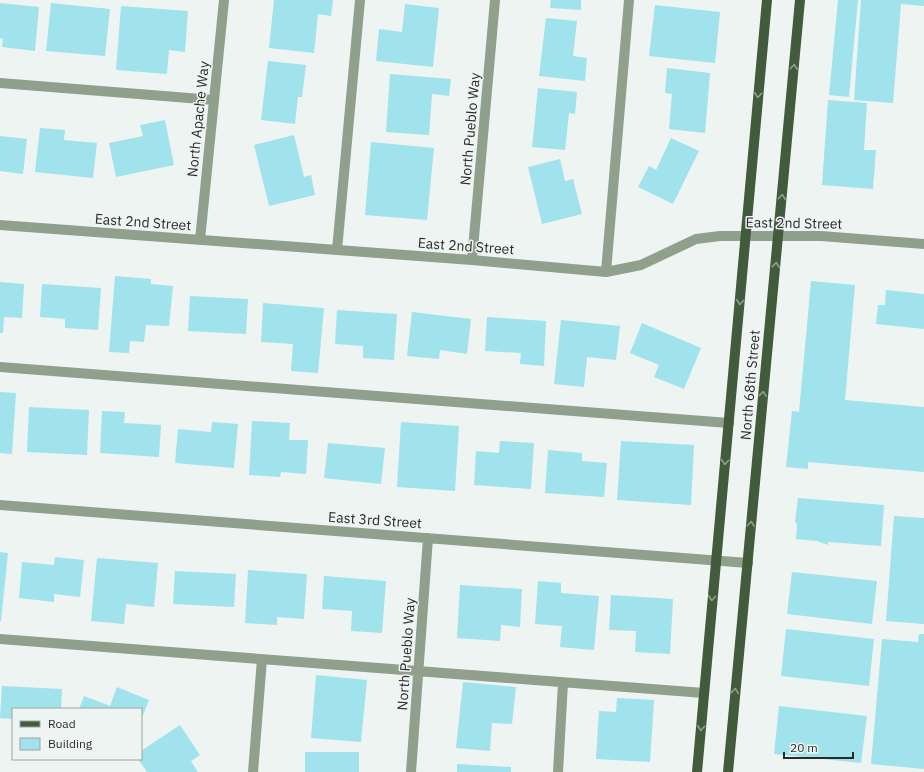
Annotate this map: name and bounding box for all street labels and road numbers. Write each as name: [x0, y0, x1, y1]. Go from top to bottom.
street label: North Apache Way: [183, 60, 213, 178]
street label: North Pueblo Way: [456, 72, 484, 186]
street label: East 2nd Street: [94, 210, 192, 234]
street label: East 2nd Street: [745, 213, 843, 233]
street label: East 2nd Street: [417, 234, 515, 258]
street label: North 68th Street: [736, 329, 764, 441]
street label: East 3rd Street: [328, 508, 423, 532]
street label: North Pueblo Way: [393, 597, 419, 711]

